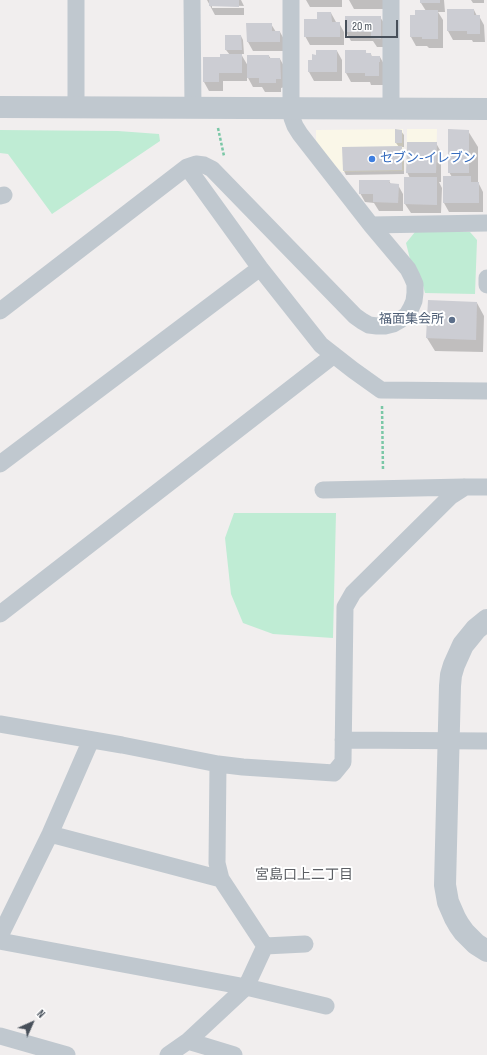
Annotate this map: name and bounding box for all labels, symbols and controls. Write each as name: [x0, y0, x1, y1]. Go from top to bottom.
scale bar: [347, 12, 400, 38]
text: 20 m: [352, 19, 372, 34]
place label: セブン-イレブン: [380, 151, 476, 167]
marker: セブン-イレブン: [367, 154, 377, 164]
place label: 福面集会所: [379, 312, 444, 328]
marker: 福面集会所: [447, 315, 457, 325]
district label: 宮島口上二丁目: [255, 867, 353, 883]
north arrow: [12, 1003, 52, 1043]
text: N: [34, 1007, 48, 1021]

